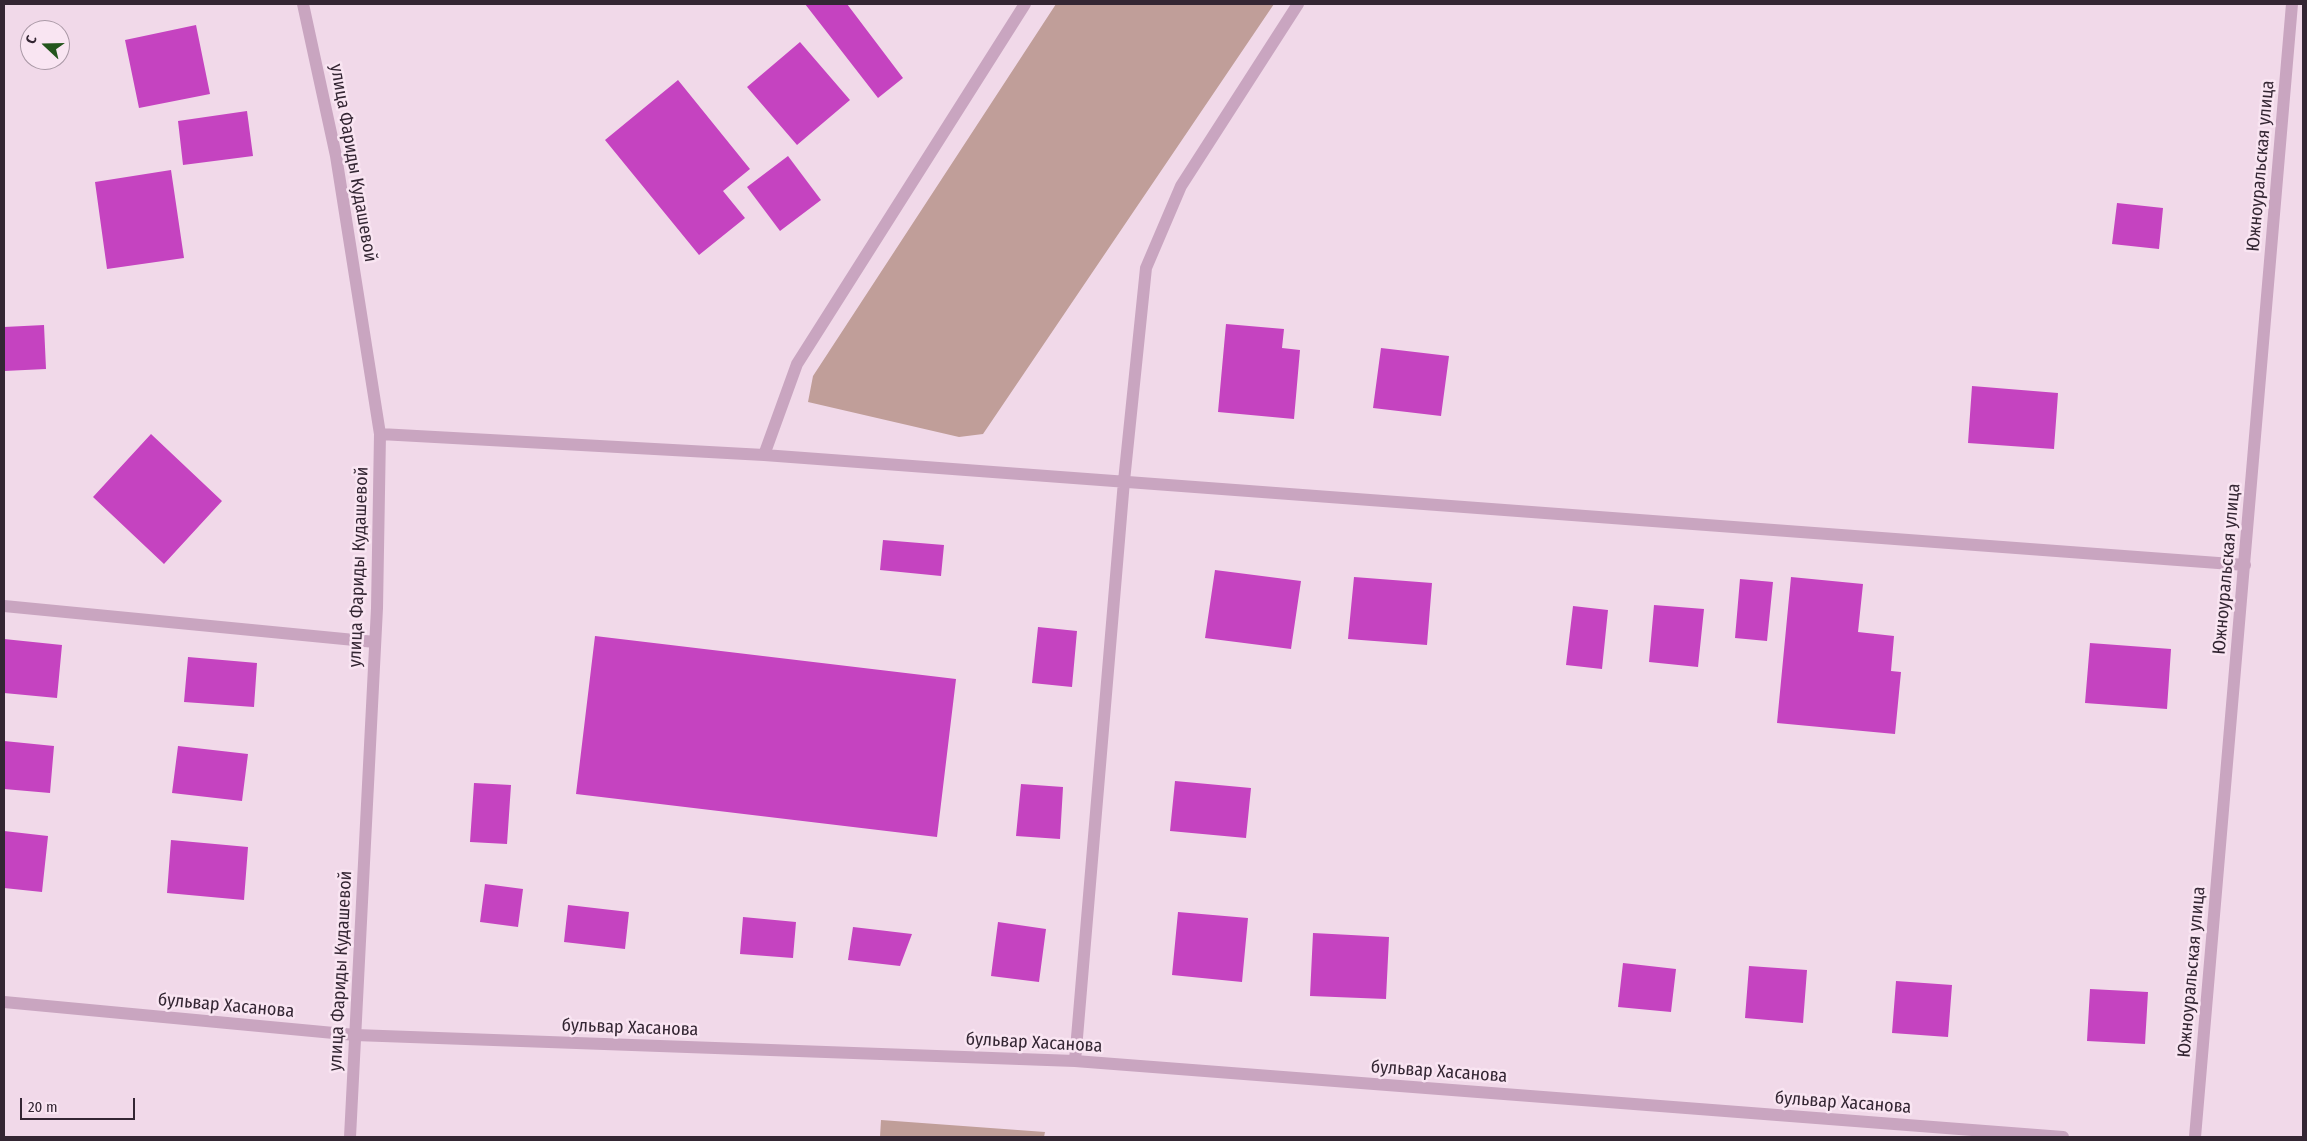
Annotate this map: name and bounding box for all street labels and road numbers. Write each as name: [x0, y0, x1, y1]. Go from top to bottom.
street label: улица Фариды Кудашевой: [325, 62, 381, 264]
street label: Южноуральская улица: [2243, 79, 2279, 253]
street label: улица Фариды Кудашевой: [345, 466, 373, 668]
street label: Южноуральская улица: [2209, 482, 2245, 656]
street label: улица Фариды Кудашевой: [325, 870, 357, 1072]
street label: Южноуральская улица: [2174, 885, 2210, 1059]
street label: бульвар Хасанова: [157, 989, 295, 1023]
street label: бульвар Хасанова: [561, 1015, 699, 1041]
street label: бульвар Хасанова: [965, 1029, 1103, 1057]
street label: бульвар Хасанова: [1370, 1056, 1508, 1088]
street label: бульвар Хасанова: [1774, 1087, 1912, 1119]

